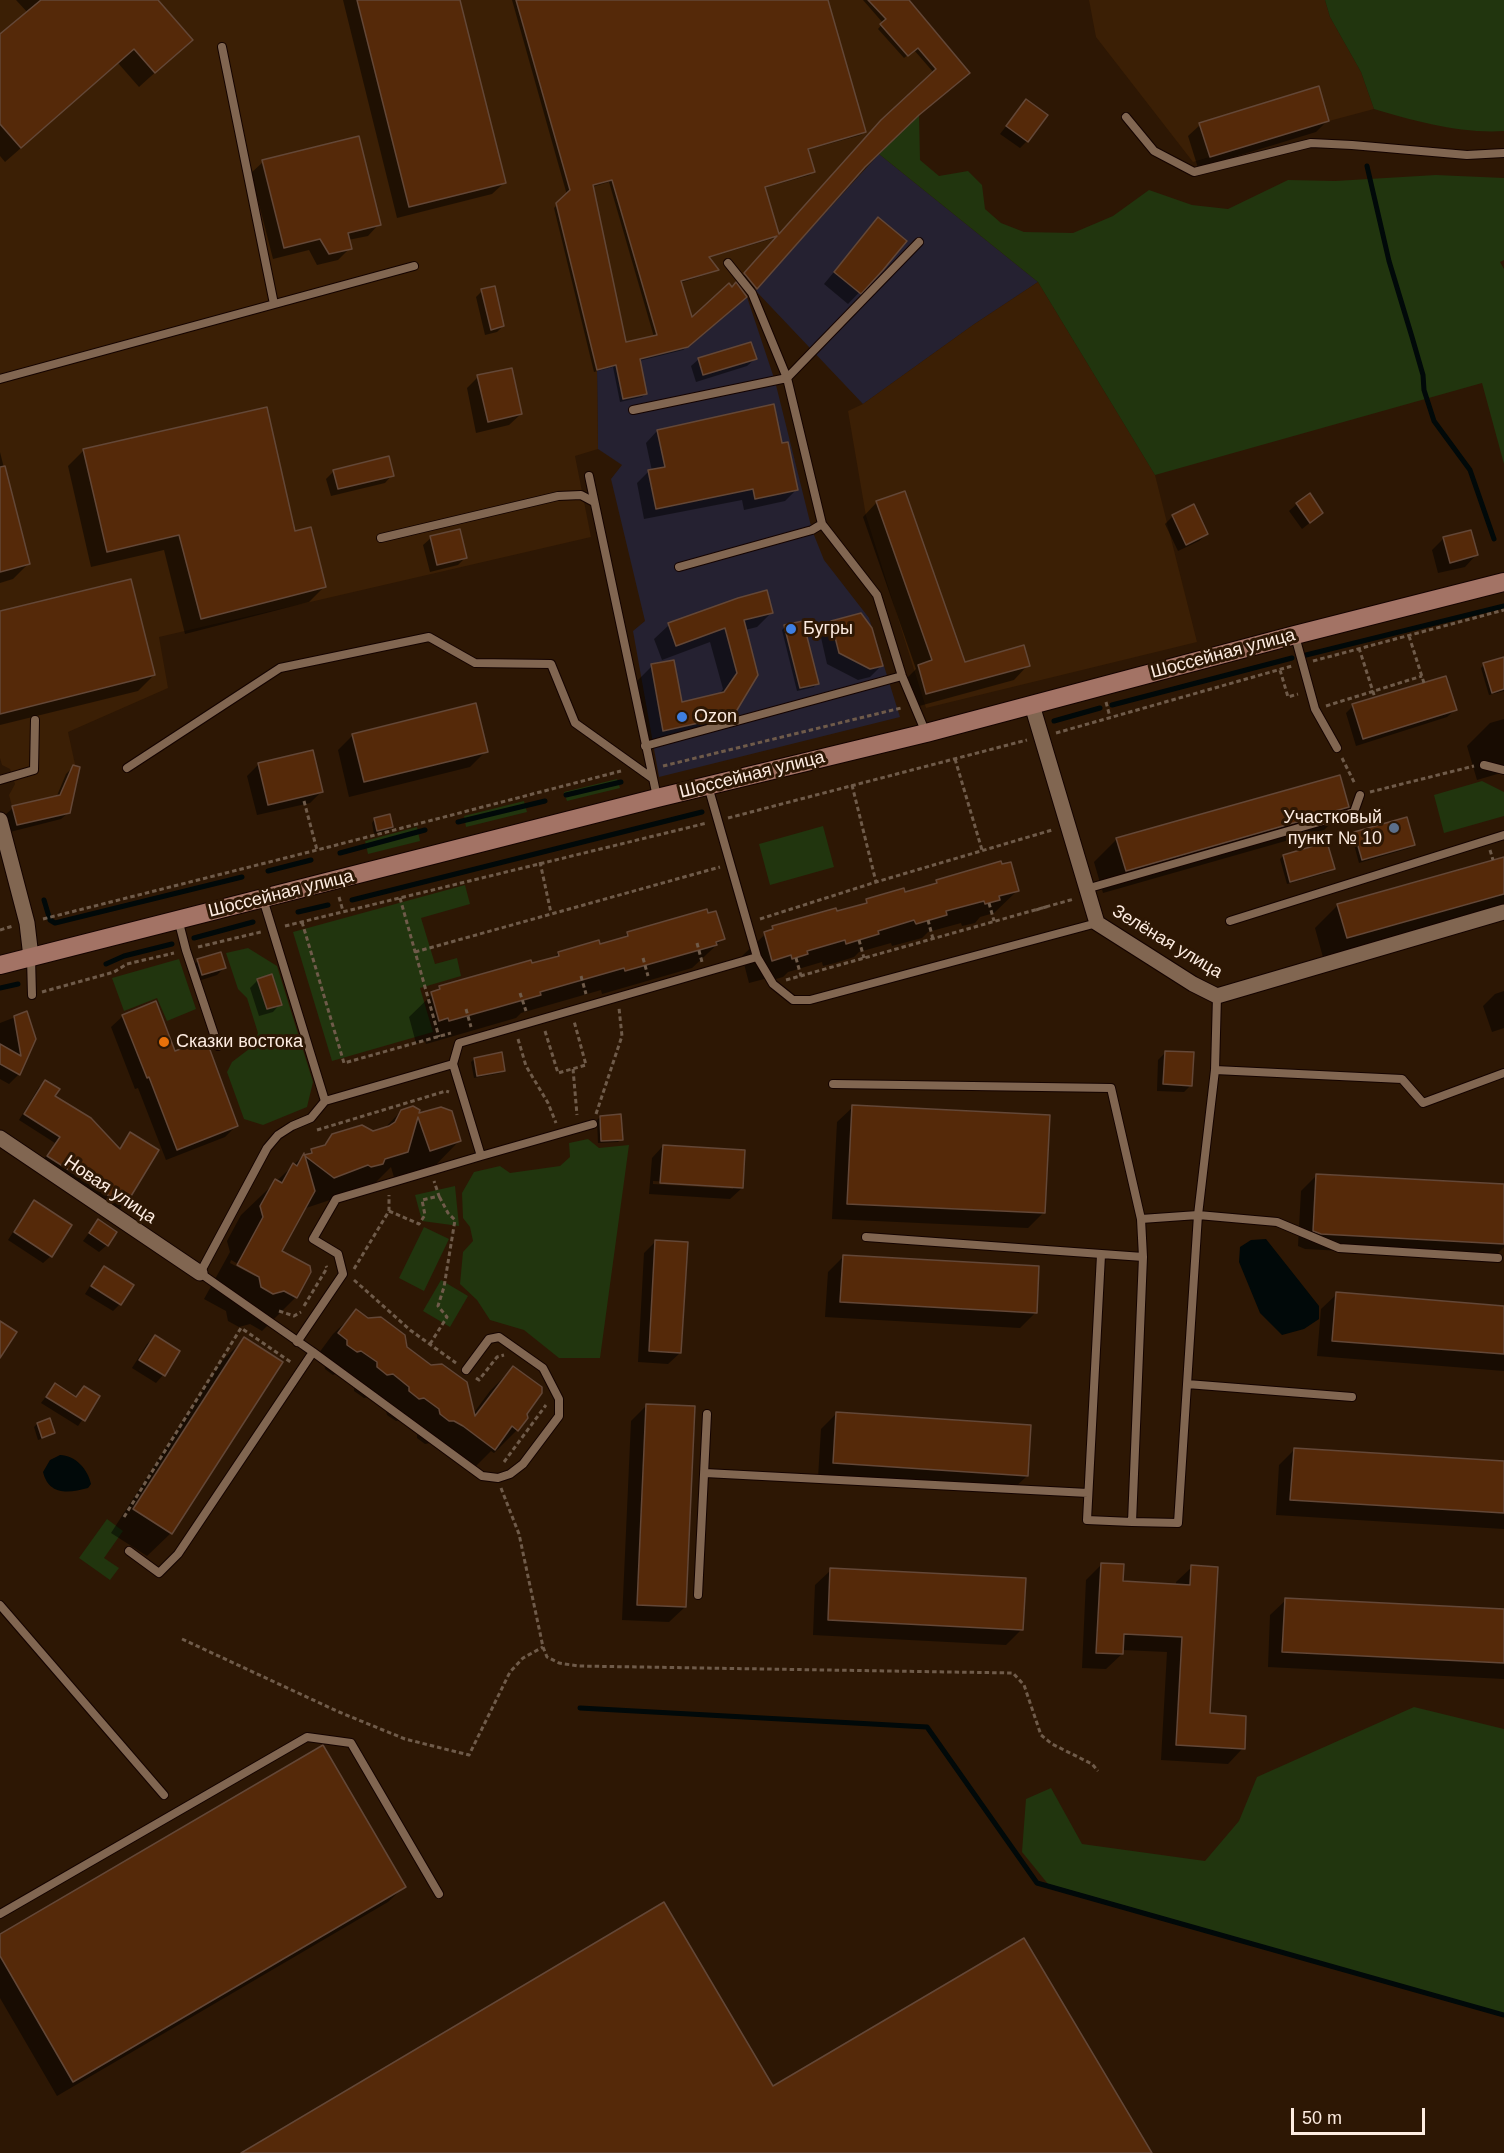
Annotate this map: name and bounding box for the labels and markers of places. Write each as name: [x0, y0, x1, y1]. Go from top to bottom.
place label: Бугры: [803, 618, 853, 640]
marker: Бугры: [784, 622, 798, 636]
place label: Ozon: [694, 706, 737, 728]
marker: Ozon: [675, 710, 689, 724]
place label: Участковый пункт № 10: [1283, 807, 1382, 850]
marker: Участковый пункт № 10: [1387, 821, 1401, 835]
place label: Сказки востока: [176, 1031, 303, 1053]
marker: Сказки востока: [157, 1035, 171, 1049]

